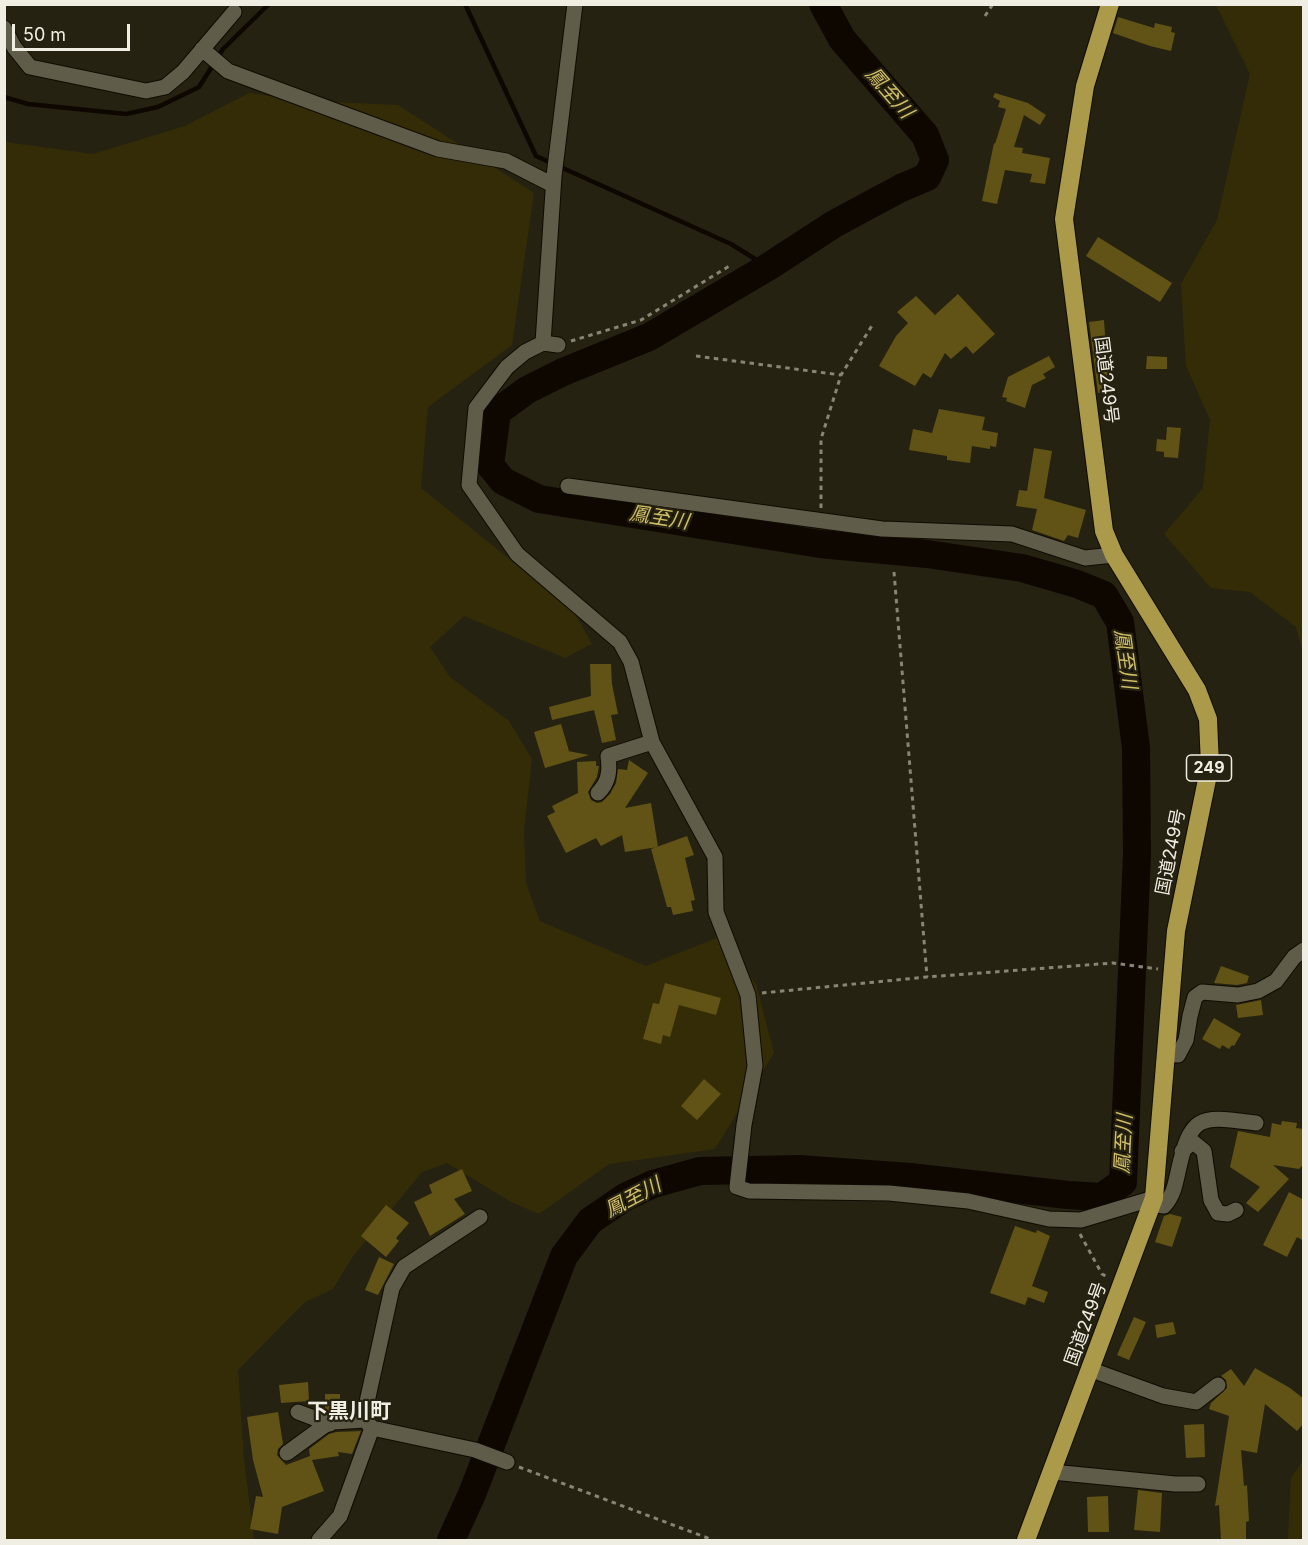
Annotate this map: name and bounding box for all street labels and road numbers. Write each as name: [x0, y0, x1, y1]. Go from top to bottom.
street label: 国道249号: [1090, 335, 1122, 425]
road number: 249: [1186, 755, 1232, 781]
street label: 国道249号: [1152, 807, 1190, 897]
street label: 国道249号: [1061, 1279, 1111, 1369]

